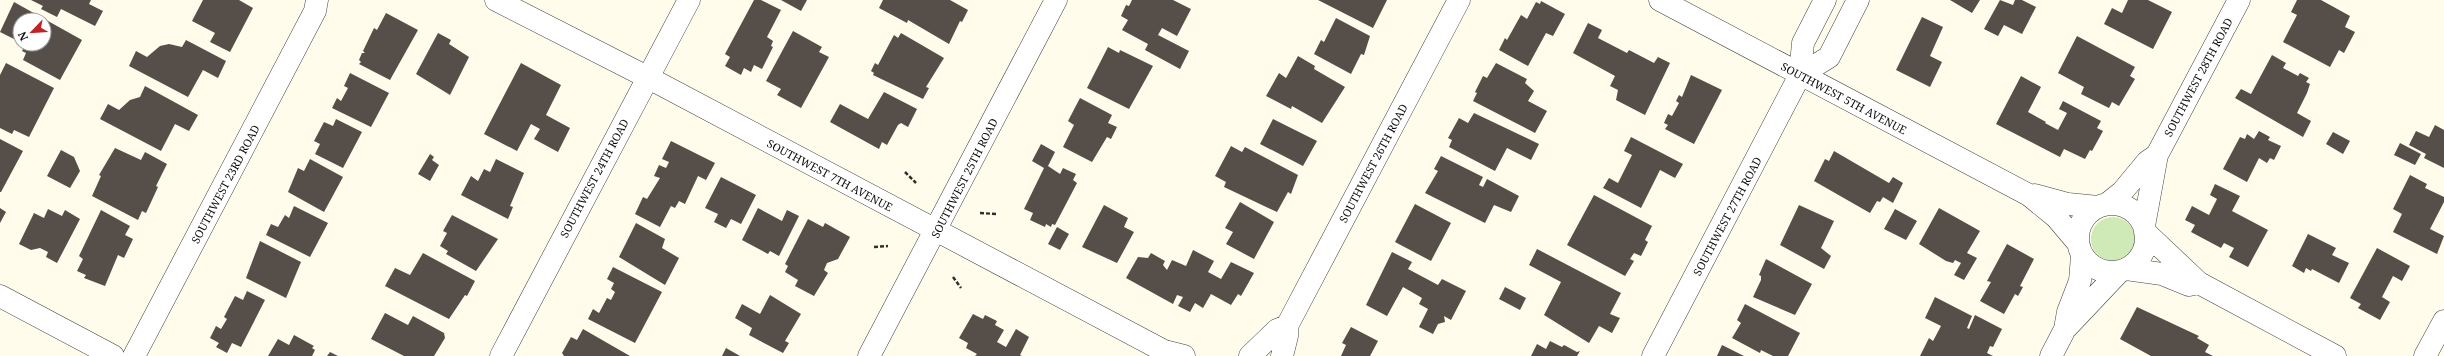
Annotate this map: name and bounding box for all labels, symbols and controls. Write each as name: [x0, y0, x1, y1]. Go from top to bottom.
north arrow: [12, 12, 52, 52]
street label: SOUTHWEST 28TH ROAD: [2160, 15, 2236, 139]
text: N: [14, 29, 31, 44]
street label: SOUTHWEST 5TH AVENUE: [1779, 59, 1909, 138]
street label: SOUTHWEST 26TH ROAD: [1335, 101, 1411, 225]
street label: SOUTHWEST 24TH ROAD: [556, 116, 632, 240]
street label: SOUTHWEST 25TH ROAD: [927, 116, 1001, 240]
street label: SOUTHWEST 23RD ROAD: [187, 122, 263, 246]
street label: SOUTHWEST 7TH AVENUE: [765, 136, 895, 215]
street label: SOUTHWEST 27TH ROAD: [1689, 154, 1765, 278]

